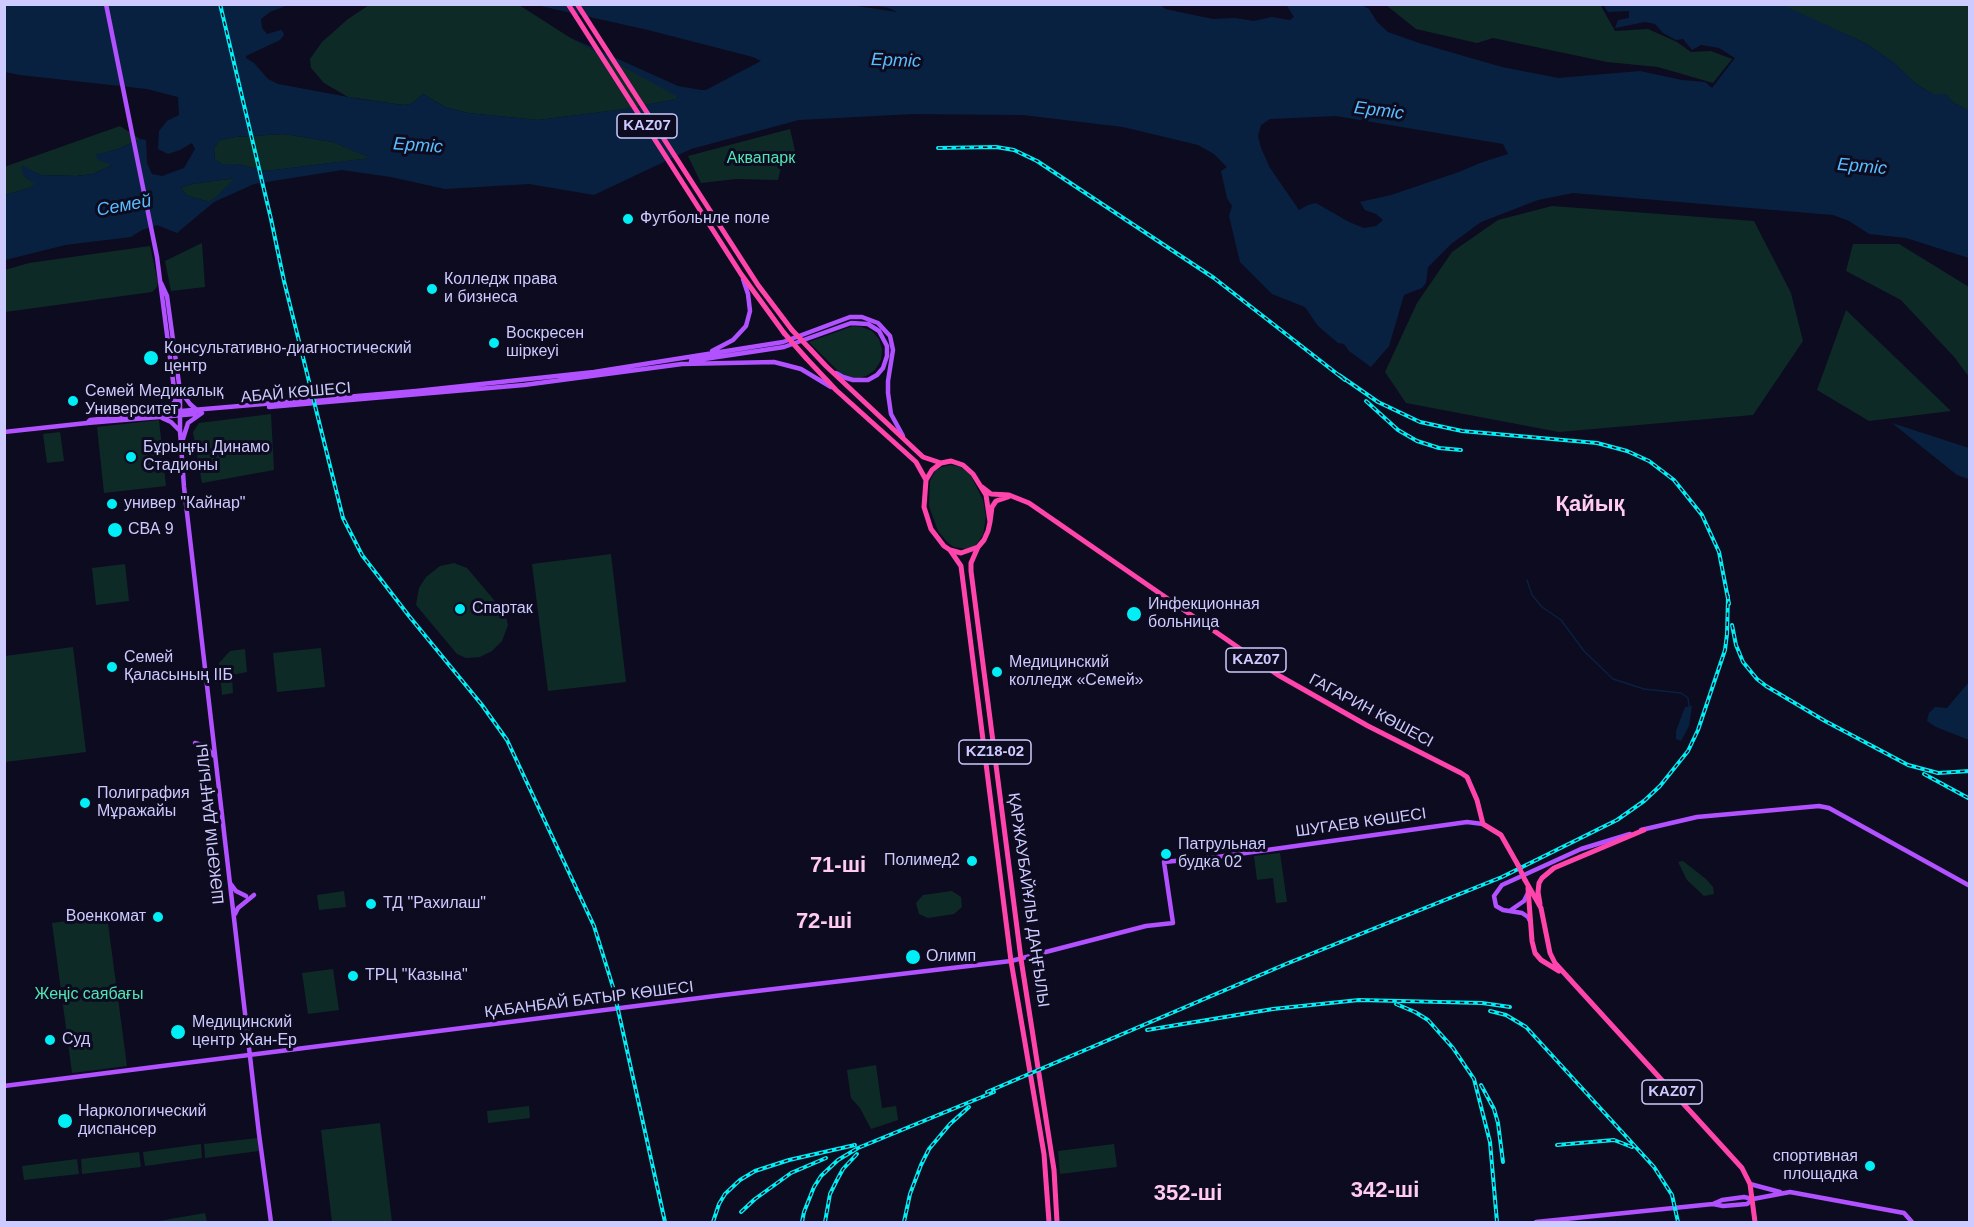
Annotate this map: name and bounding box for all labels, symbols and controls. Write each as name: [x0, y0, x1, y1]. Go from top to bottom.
water label: Ертіс: [871, 49, 921, 73]
water label: Ертіс: [1353, 97, 1405, 125]
road number: KAZ07: [617, 114, 677, 138]
water label: Ертіс: [392, 133, 444, 159]
park label: Аквапарк: [727, 149, 795, 169]
water label: Ертіс: [1836, 154, 1888, 180]
water label: Семей: [95, 191, 153, 221]
place label: Футбольнле поле: [640, 209, 770, 229]
marker: Футбольнле поле: [621, 212, 635, 226]
place label: Колледж права и бизнеса: [444, 270, 557, 308]
marker: Колледж права и бизнеса: [425, 282, 439, 296]
place label: Воскресен шіркеуі: [506, 324, 584, 362]
marker: Воскресен шіркеуі: [487, 336, 501, 350]
place label: Консультативно-диагностический центр: [164, 339, 412, 377]
marker: Консультативно-диагностический центр: [142, 349, 160, 367]
street label: АБАЙ КӨШЕСІ: [240, 379, 352, 407]
place label: Семей Медикалық Университет: [85, 382, 223, 420]
marker: Семей Медикалық Университет: [66, 394, 80, 408]
place label: Бұрыңғы Динамо Стадионы: [143, 438, 270, 476]
marker: Бұрыңғы Динамо Стадионы: [124, 450, 138, 464]
district label: Қайық: [1556, 492, 1624, 518]
place label: универ "Кайнар": [124, 494, 245, 514]
marker: универ "Кайнар": [105, 497, 119, 511]
place label: СВА 9: [128, 520, 174, 540]
marker: СВА 9: [106, 521, 124, 539]
place label: Инфекционная больница: [1148, 595, 1260, 633]
place label: Спартак: [472, 599, 533, 619]
marker: Спартак: [453, 602, 467, 616]
marker: Инфекционная больница: [1125, 605, 1143, 623]
place label: Семей Қаласының ІІБ: [124, 648, 233, 686]
road number: KAZ07: [1226, 648, 1286, 672]
place label: Медицинский колледж «Семей»: [1009, 653, 1144, 691]
marker: Семей Қаласының ІІБ: [105, 660, 119, 674]
marker: Медицинский колледж «Семей»: [990, 665, 1004, 679]
street label: ГАГАРИН КӨШЕСІ: [1306, 670, 1436, 752]
road number: KZ18-02: [959, 740, 1031, 764]
street label: ШӘКӘРІМ ДАҢҒЫЛЫ: [193, 743, 229, 905]
place label: Полиграфия Мұражайы: [97, 784, 190, 822]
street label: ҚАРЖАУБАЙҰЛЫ ДАҢҒЫЛЫ: [1003, 792, 1053, 1008]
marker: Полиграфия Мұражайы: [78, 796, 92, 810]
street label: ШУГАЕВ КӨШЕСІ: [1294, 804, 1428, 842]
place label: Патрульная будка 02: [1178, 835, 1266, 873]
marker: Патрульная будка 02: [1159, 847, 1173, 861]
place label: Полимед2: [884, 851, 960, 871]
district label: 71-ші: [810, 853, 866, 879]
marker: Полимед2: [965, 854, 979, 868]
place label: ТД "Рахилаш": [383, 894, 486, 914]
marker: ТД "Рахилаш": [364, 897, 378, 911]
place label: Военкомат: [66, 907, 146, 927]
district label: 72-ші: [796, 909, 852, 935]
marker: Военкомат: [151, 910, 165, 924]
place label: Олимп: [926, 947, 976, 967]
marker: Олимп: [904, 948, 922, 966]
place label: ТРЦ "Казына": [365, 966, 468, 986]
marker: ТРЦ "Казына": [346, 969, 360, 983]
street label: ҚАБАНБАЙ БАТЫР КӨШЕСІ: [483, 978, 695, 1022]
park label: Жеңіс саябағы: [35, 985, 143, 1005]
place label: Медицинский центр Жан-Ер: [192, 1013, 297, 1051]
marker: Медицинский центр Жан-Ер: [169, 1023, 187, 1041]
place label: Суд: [62, 1030, 90, 1050]
marker: Суд: [43, 1033, 57, 1047]
road number: KAZ07: [1642, 1080, 1702, 1104]
place label: Наркологический диспансер: [78, 1102, 206, 1140]
marker: Наркологический диспансер: [56, 1112, 74, 1130]
place label: спортивная площадка: [1773, 1147, 1858, 1185]
marker: спортивная площадка: [1863, 1159, 1877, 1173]
district label: 342-ші: [1351, 1178, 1419, 1204]
district label: 352-ші: [1154, 1181, 1222, 1207]

